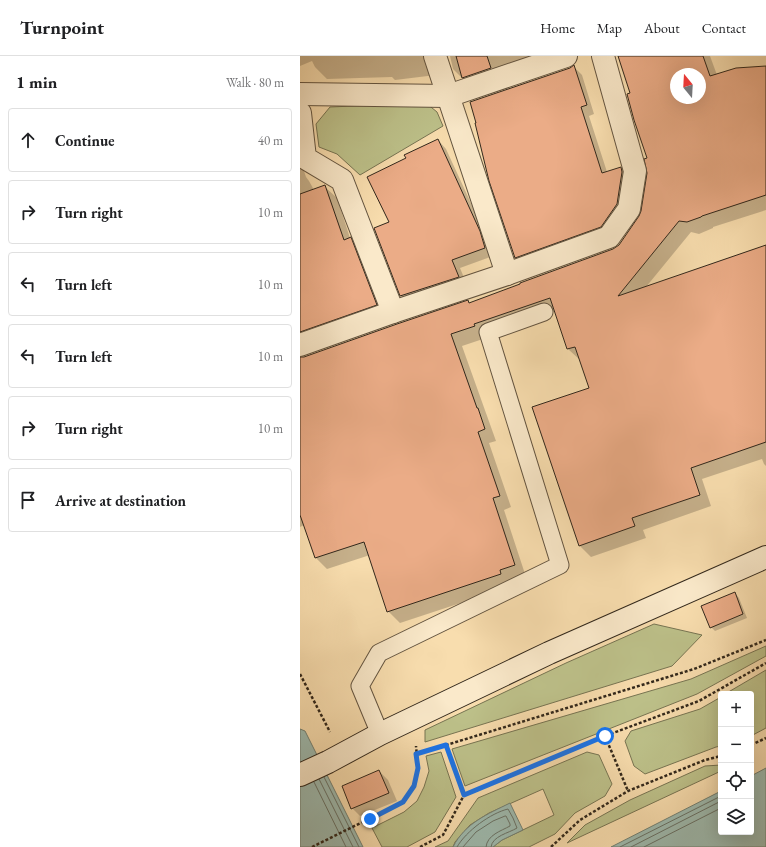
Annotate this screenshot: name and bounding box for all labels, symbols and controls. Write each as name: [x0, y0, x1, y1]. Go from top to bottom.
text: Turnpoint: [20, 15, 104, 40]
text: Home: [540, 19, 575, 37]
text: Map: [597, 19, 622, 37]
text: About: [644, 19, 680, 37]
text: Contact: [702, 19, 746, 37]
north arrow: [670, 68, 706, 104]
text: 1 min: [16, 71, 57, 93]
text: Walk · 80 m: [226, 74, 284, 91]
icon: ahead: [17, 129, 39, 151]
text: Continue: [55, 131, 115, 150]
text: 40 m: [258, 132, 283, 149]
icon: right: [17, 201, 39, 223]
text: Turn right: [55, 203, 123, 222]
text: 10 m: [258, 204, 283, 221]
icon: left: [17, 273, 39, 295]
text: Turn left: [55, 275, 112, 294]
text: 10 m: [258, 276, 283, 293]
icon: left: [17, 345, 39, 367]
text: Turn left: [55, 347, 112, 366]
text: 10 m: [258, 348, 283, 365]
icon: right: [17, 417, 39, 439]
text: Turn right: [55, 419, 123, 438]
text: 10 m: [258, 420, 283, 437]
icon: arrive: [17, 489, 39, 511]
text: Arrive at destination: [55, 491, 186, 510]
map controls: [718, 691, 754, 835]
button: +: [718, 691, 754, 727]
route start: [596, 727, 614, 745]
button: −: [718, 727, 754, 763]
button: locate: [718, 763, 754, 799]
button: layers: [718, 799, 754, 835]
route end: [361, 810, 379, 828]

